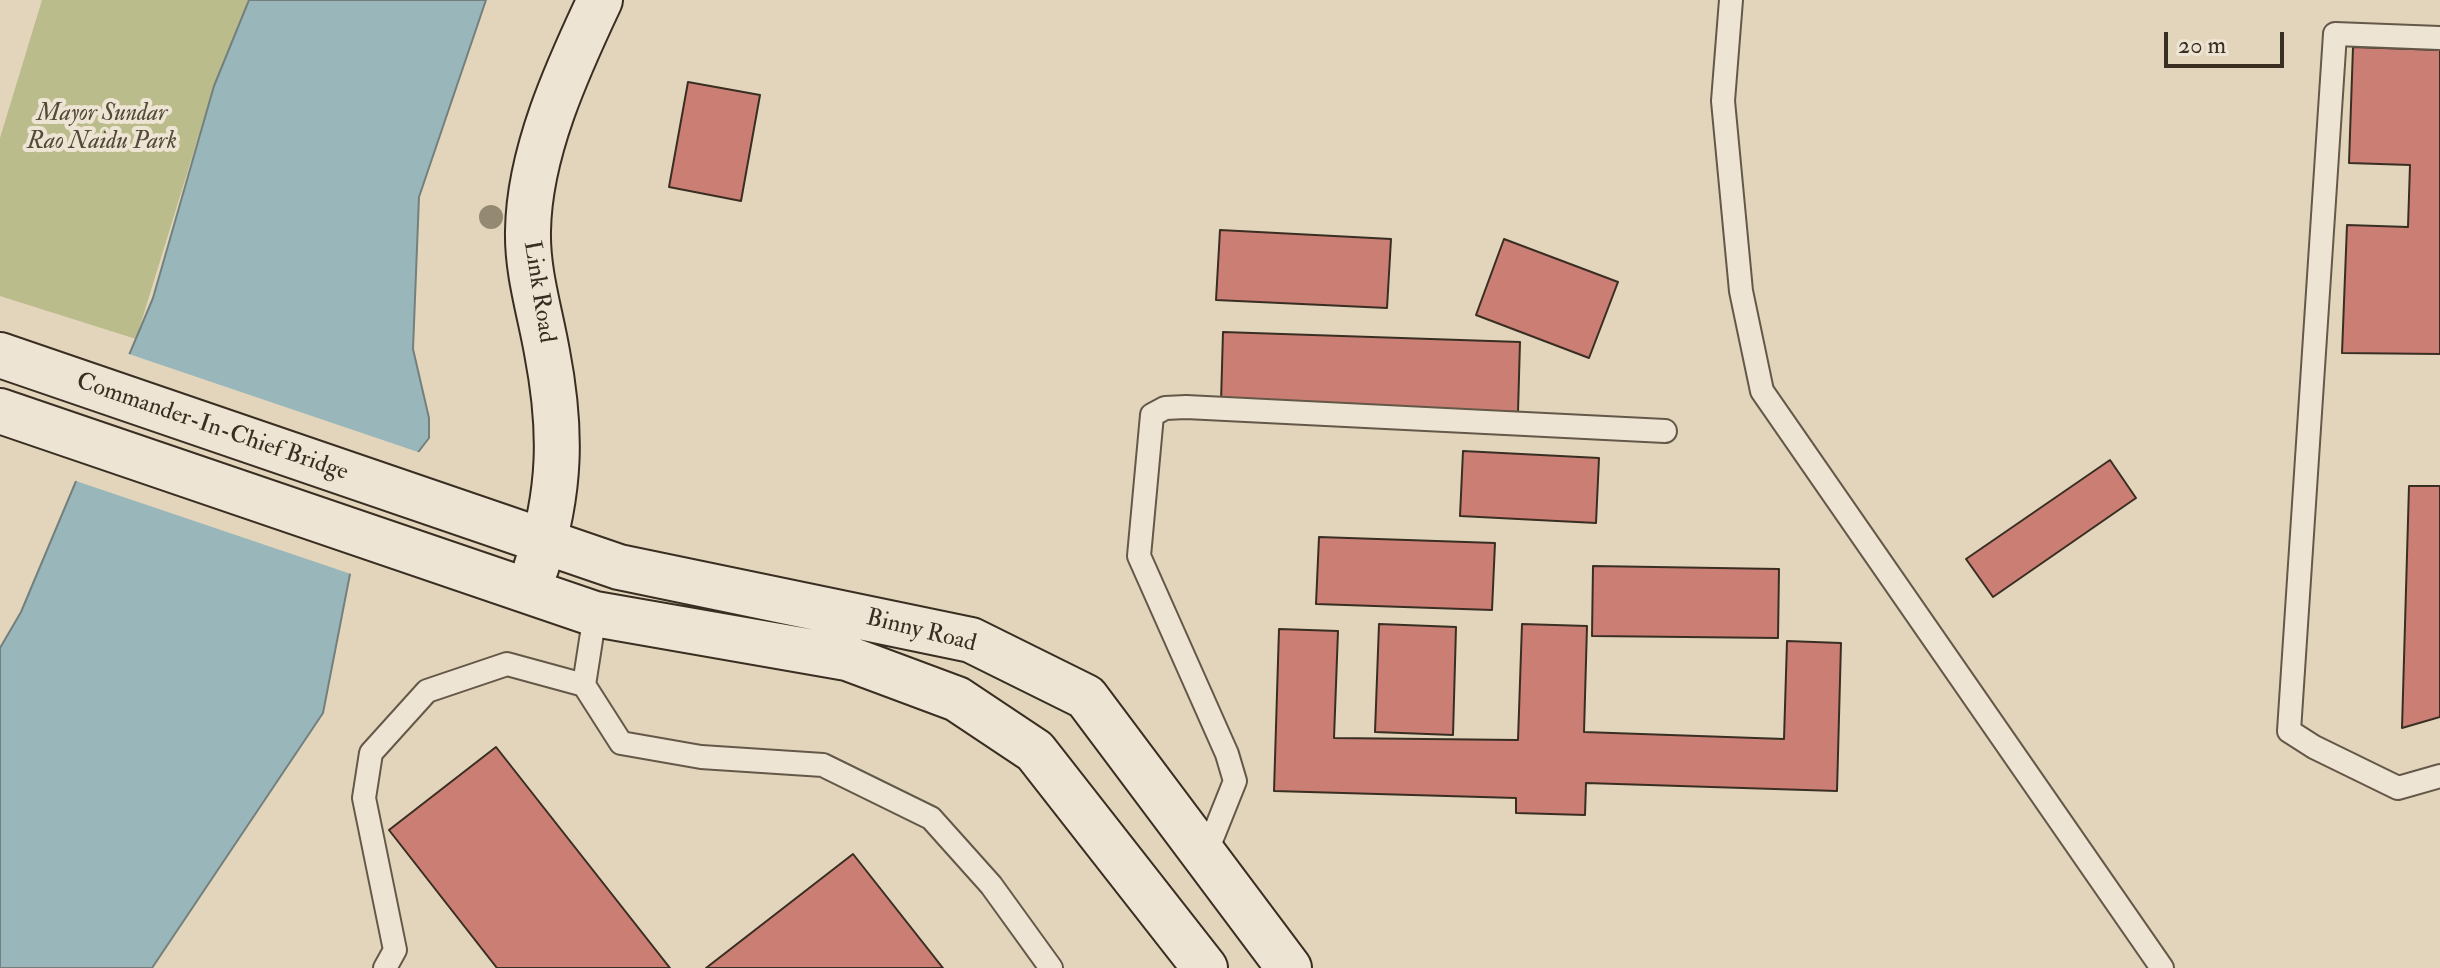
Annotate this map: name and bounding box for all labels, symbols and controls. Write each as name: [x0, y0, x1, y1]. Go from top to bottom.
scale bar: [2168, 16, 2288, 66]
text: 20 m: [2178, 30, 2226, 61]
park label: Mayor Sundar Rao Naidu Park: [27, 101, 177, 157]
street label: Link Road: [516, 239, 560, 345]
street label: Commander-In-Chief Bridge: [72, 368, 352, 488]
street label: Binny Road: [863, 604, 979, 660]

